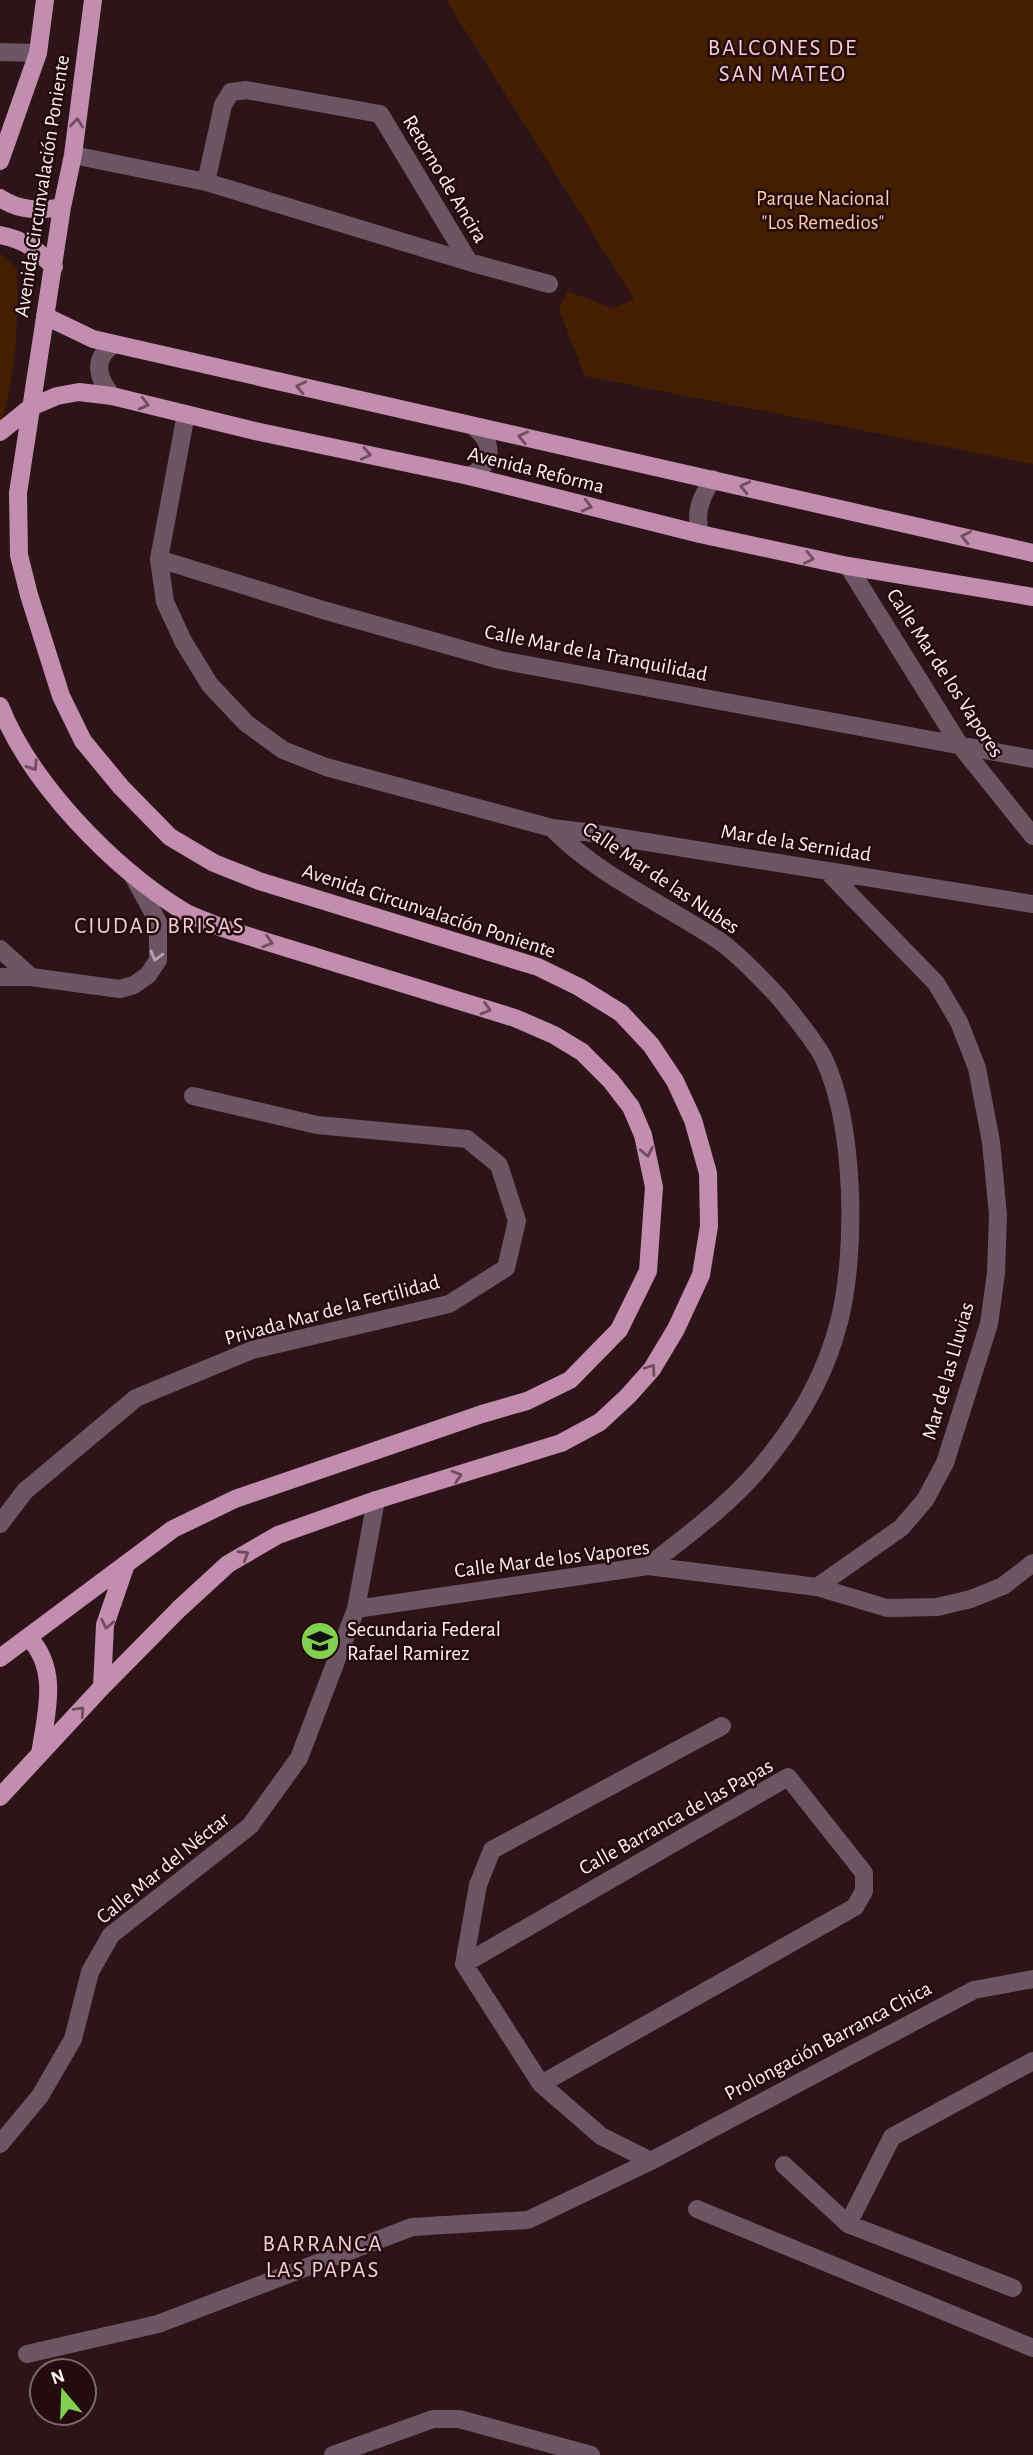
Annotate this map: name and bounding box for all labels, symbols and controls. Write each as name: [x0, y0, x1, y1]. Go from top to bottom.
district label: BALCONES DE SAN MATEO: [708, 37, 858, 86]
street label: Avenida Circunvalación Poniente: [11, 53, 73, 319]
street label: Retorno de Ancira: [399, 112, 491, 247]
one-way arrow: [69, 117, 84, 128]
park label: Parque Nacional "Los Remedios": [756, 188, 890, 233]
one-way arrow: [295, 380, 307, 395]
one-way arrow: [138, 396, 150, 410]
one-way arrow: [517, 431, 529, 446]
street label: Avenida Reforma: [466, 443, 607, 497]
one-way arrow: [360, 446, 372, 461]
one-way arrow: [739, 480, 751, 495]
one-way arrow: [581, 498, 593, 512]
one-way arrow: [961, 531, 973, 546]
one-way arrow: [803, 549, 815, 564]
street label: Calle Mar de los Vapores: [883, 585, 1007, 761]
street label: Calle Mar de la Tranquilidad: [483, 621, 709, 685]
one-way arrow: [24, 758, 37, 771]
street label: Calle Mar de las Nubes: [579, 818, 743, 938]
street label: Mar de la Sernidad: [719, 821, 873, 865]
street label: Avenida Circunvalación Poniente: [300, 860, 558, 962]
district label: CIUDAD BRISAS: [74, 915, 246, 938]
one-way arrow: [262, 934, 274, 949]
one-way arrow: [150, 949, 164, 961]
one-way arrow: [479, 1001, 491, 1016]
one-way arrow: [638, 1146, 653, 1158]
street label: Privada Mar de la Fertilidad: [222, 1271, 442, 1349]
street label: Mar de las Lluvias: [918, 1300, 978, 1442]
one-way arrow: [643, 1364, 655, 1376]
one-way arrow: [451, 1469, 463, 1484]
street label: Calle Mar de los Vapores: [453, 1537, 651, 1581]
one-way arrow: [237, 1550, 250, 1563]
one-way arrow: [100, 1618, 115, 1630]
place label: Secundaria Federal Rafael Ramirez: [347, 1619, 501, 1664]
school or university icon: Secundaria Federal Rafael Ramirez: [299, 1620, 341, 1662]
one-way arrow: [72, 1706, 84, 1719]
street label: Calle Barranca de las Papas: [576, 1755, 776, 1879]
street label: Calle Mar del Néctar: [93, 1808, 234, 1928]
street label: Prolongación Barranca Chica: [721, 1977, 935, 2105]
district label: BARRANCA LAS PAPAS: [262, 2233, 384, 2282]
north arrow: [28, 2357, 98, 2427]
text: N: [49, 2366, 67, 2388]

